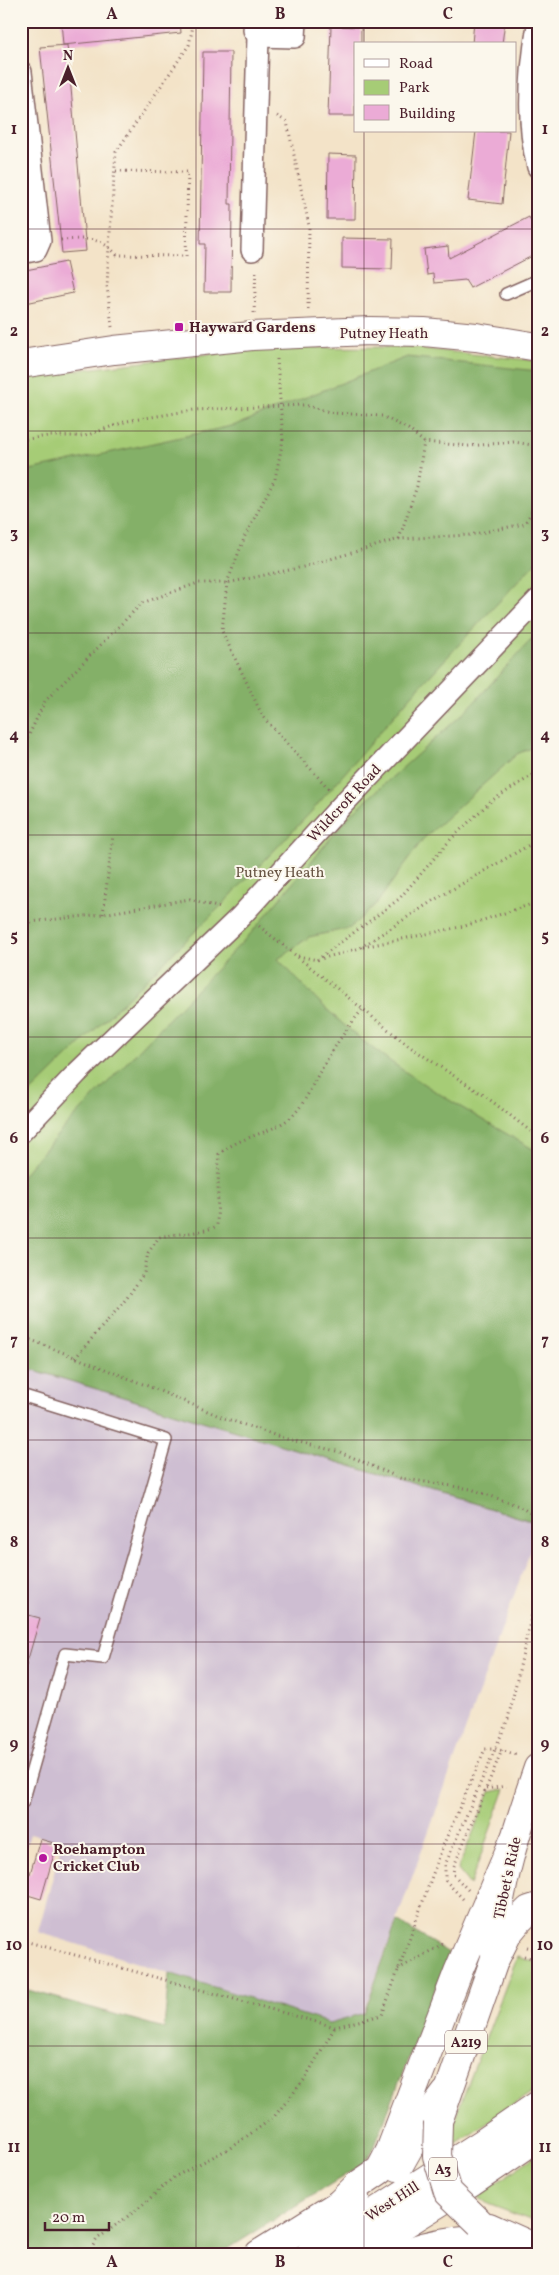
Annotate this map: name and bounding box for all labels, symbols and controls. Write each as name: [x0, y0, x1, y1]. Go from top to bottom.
text: A: [106, 4, 118, 26]
text: B: [275, 4, 286, 26]
text: C: [443, 4, 453, 26]
north arrow: [42, 42, 92, 92]
legend: [354, 42, 516, 132]
text: N: [63, 47, 73, 66]
text: Road: [399, 54, 433, 75]
text: Park: [399, 78, 430, 99]
text: Building: [399, 104, 456, 125]
text: 1: [11, 119, 17, 141]
text: 1: [542, 119, 548, 141]
place label: Hayward Gardens: [189, 318, 316, 339]
text: 2: [10, 321, 18, 343]
marker: Hayward Gardens: [173, 321, 185, 333]
text: 2: [541, 321, 549, 343]
street label: Putney Heath: [340, 324, 428, 345]
text: 3: [10, 523, 18, 545]
text: 3: [541, 523, 549, 545]
text: 4: [9, 725, 19, 747]
text: 4: [540, 725, 550, 747]
street label: Wildcroft Road: [303, 760, 387, 848]
park label: Putney Heath: [236, 863, 324, 884]
text: 5: [10, 926, 18, 948]
text: 5: [541, 926, 549, 948]
text: 6: [10, 1128, 19, 1150]
text: 6: [541, 1128, 550, 1150]
text: 7: [10, 1330, 18, 1352]
text: 7: [541, 1330, 549, 1352]
text: 8: [10, 1532, 18, 1554]
text: 8: [541, 1532, 549, 1554]
text: 9: [10, 1734, 19, 1756]
text: 9: [541, 1734, 550, 1756]
street label: Tibbet's Ride: [489, 1835, 527, 1922]
place label: Roehampton Cricket Club: [53, 1840, 145, 1878]
marker: Roehampton Cricket Club: [37, 1852, 49, 1864]
text: 10: [6, 1935, 22, 1957]
text: 10: [537, 1935, 553, 1957]
road number: A219: [445, 2030, 487, 2054]
text: 11: [8, 2137, 20, 2159]
text: 11: [539, 2137, 551, 2159]
road number: A3: [429, 2158, 457, 2180]
street label: West Hill: [362, 2177, 424, 2228]
scale bar: [45, 2200, 109, 2232]
text: 20 m: [52, 2208, 85, 2229]
text: A: [106, 2252, 118, 2274]
text: B: [275, 2252, 286, 2274]
text: C: [443, 2252, 453, 2274]

